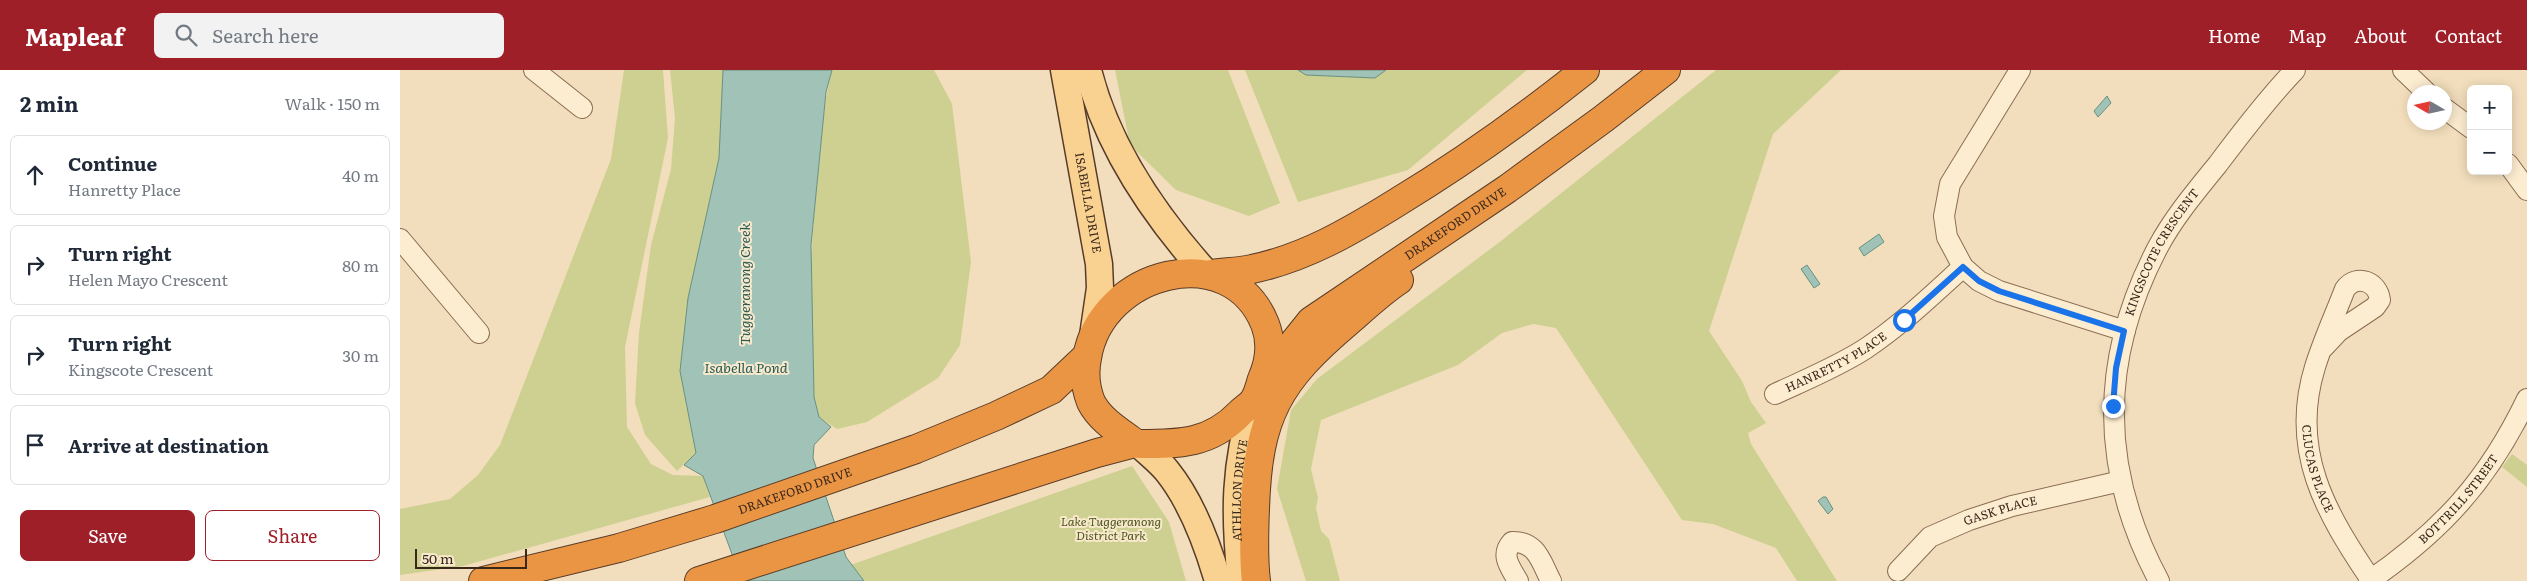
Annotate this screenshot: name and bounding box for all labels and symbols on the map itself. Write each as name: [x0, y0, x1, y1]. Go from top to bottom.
north arrow: [2407, 85, 2452, 130]
street label: ISABELLA DRIVE: [1071, 151, 1107, 255]
street label: DRAKEFORD DRIVE: [1400, 182, 1510, 264]
street label: KINGSCOTE CRESCENT: [2120, 184, 2203, 318]
water label: Tuggeranong Creek: [734, 223, 754, 345]
route start: [1893, 309, 1916, 332]
street label: HANRETTY PLACE: [1782, 326, 1890, 396]
water label: Isabella Pond: [704, 357, 788, 377]
route end: [2102, 395, 2125, 418]
street label: CLUCAS PLACE: [2298, 424, 2339, 516]
street label: ATHLLON DRIVE: [1227, 437, 1252, 542]
street label: BOTTRILL STREET: [2414, 450, 2502, 547]
street label: DRAKEFORD DRIVE: [735, 462, 854, 518]
street label: GASK PLACE: [1960, 490, 2039, 529]
park label: Lake Tuggeranong District Park: [1061, 512, 1161, 544]
scale bar: [415, 546, 528, 569]

